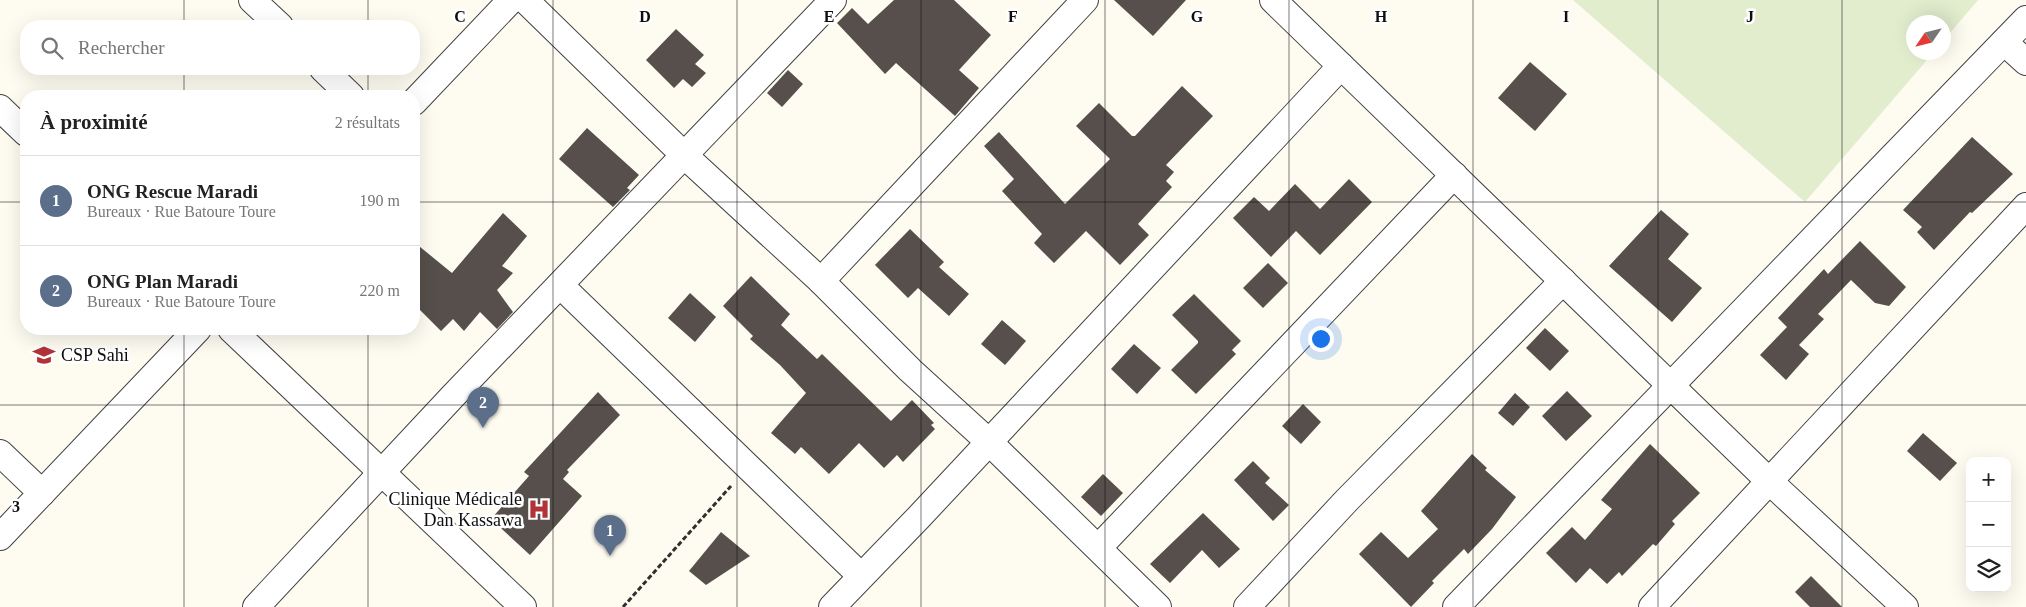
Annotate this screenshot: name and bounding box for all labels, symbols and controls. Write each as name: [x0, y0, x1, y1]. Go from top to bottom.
text: C: [454, 8, 466, 25]
text: D: [639, 8, 651, 25]
text: E: [824, 8, 834, 25]
text: F: [1008, 8, 1018, 25]
text: G: [1191, 8, 1204, 25]
text: H: [1375, 8, 1388, 25]
text: I: [1563, 8, 1569, 25]
text: J: [1746, 8, 1754, 25]
north arrow: [1906, 15, 1951, 60]
search box: [20, 20, 420, 75]
icon: search: [38, 34, 66, 62]
text: Rechercher: [78, 37, 165, 58]
text: À proximité: [40, 110, 148, 134]
text: 2 résultats: [335, 114, 400, 131]
text: ONG Rescue Maradi: [87, 181, 258, 202]
text: 1: [52, 192, 60, 209]
text: 190 m: [360, 192, 400, 209]
text: Bureaux · Rue Batoure Toure: [87, 203, 276, 220]
text: ONG Plan Maradi: [87, 271, 238, 292]
text: 2: [52, 282, 60, 299]
text: 220 m: [360, 282, 400, 299]
text: Bureaux · Rue Batoure Toure: [87, 293, 276, 310]
your location: [1308, 326, 1334, 352]
school or university icon: CSP Sahi: [31, 342, 57, 368]
place label: CSP Sahi: [61, 345, 129, 365]
pin: 2: [467, 387, 499, 428]
map controls: [1966, 457, 2011, 592]
button: +: [1966, 457, 2011, 502]
place label: Clinique Médicale Dan Kassawa: [389, 489, 522, 530]
hospital icon: Clinique Médicale Dan Kassawa: [526, 496, 552, 522]
text: 3: [12, 498, 20, 515]
button: −: [1966, 502, 2011, 547]
pin: 1: [594, 515, 626, 556]
button: layers: [1966, 547, 2011, 592]

